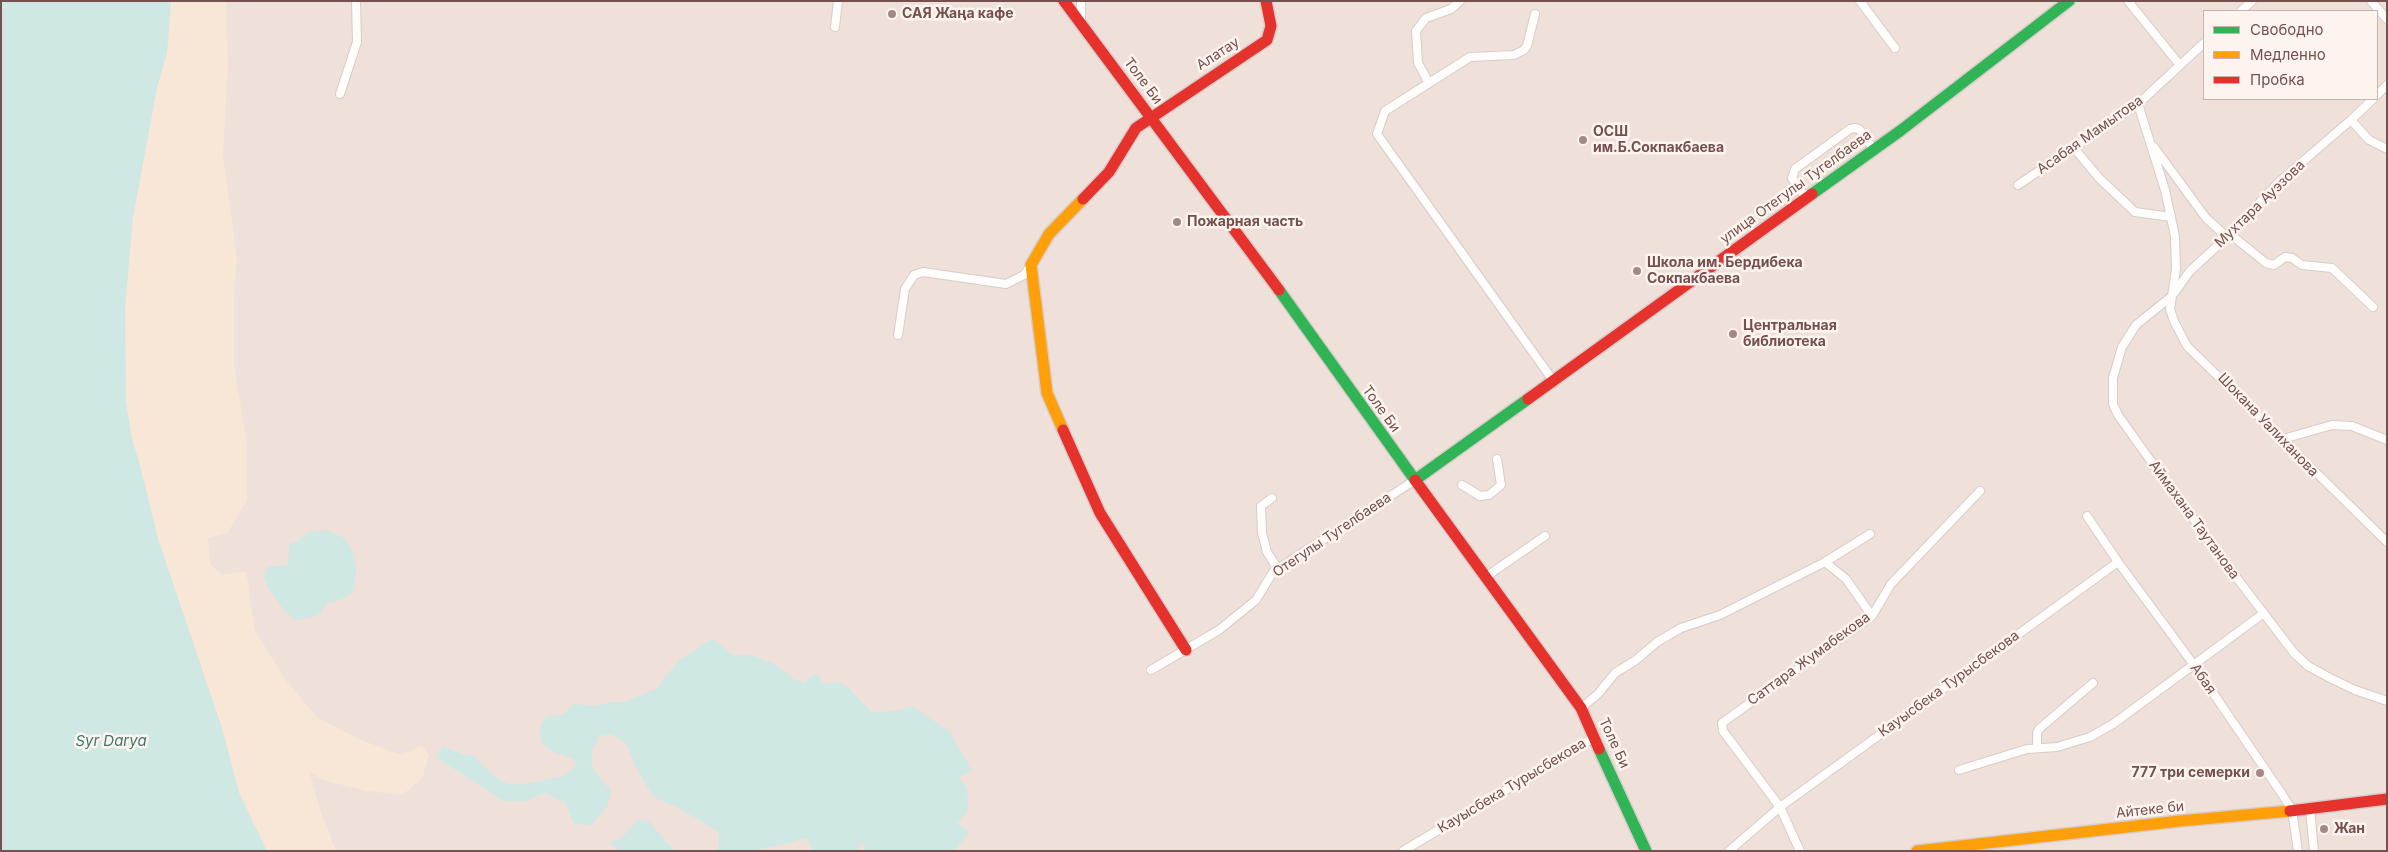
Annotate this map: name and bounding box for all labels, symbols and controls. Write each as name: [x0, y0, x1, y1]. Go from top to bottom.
place label: САЯ Жаңа кафе: [902, 6, 1013, 22]
marker: САЯ Жаңа кафе: [886, 8, 898, 20]
legend: [2203, 10, 2378, 100]
text: Свободно: [2250, 20, 2324, 39]
street label: Алатау: [1193, 34, 1243, 74]
text: Медленно: [2250, 45, 2326, 64]
street label: Толе Би: [1120, 54, 1166, 108]
text: Пробка: [2250, 70, 2305, 89]
street label: Асабая Мамытова: [2034, 92, 2146, 178]
place label: ОСШ им.Б.Сокпакбаева: [1593, 124, 1724, 156]
street label: улица Отегулы Тугелбаева: [1717, 126, 1875, 248]
marker: ОСШ им.Б.Сокпакбаева: [1577, 134, 1589, 146]
street label: Мухтара Ауэзова: [2211, 157, 2309, 251]
place label: Пожарная часть: [1187, 214, 1303, 230]
marker: Пожарная часть: [1171, 216, 1183, 228]
place label: Школа им. Бердибека Сокпакбаева: [1647, 255, 1803, 288]
marker: Школа им. Бердибека Сокпакбаева: [1631, 265, 1643, 277]
place label: Центральная библиотека: [1743, 318, 1837, 351]
marker: Центральная библиотека: [1727, 328, 1739, 340]
street label: Шокана Уалиханова: [2214, 370, 2322, 480]
street label: Толе Би: [1358, 382, 1404, 436]
street label: Аймахана Таутанова: [2145, 457, 2243, 583]
street label: Отегулы Тугелбаева: [1270, 489, 1394, 581]
street label: Саттара Жумабекова: [1744, 609, 1874, 709]
street label: Кауысбека Турысбекова: [1875, 627, 2023, 741]
street label: Абая: [2186, 660, 2220, 698]
street label: Толе Би: [1595, 715, 1633, 771]
water label: Syr Darya: [75, 732, 147, 750]
street label: Кауысбека Турысбекова: [1435, 735, 1589, 837]
place label: 777 три семерки: [2132, 765, 2250, 781]
marker: 777 три семерки: [2254, 767, 2266, 779]
street label: Айтеке би: [2115, 798, 2185, 822]
place label: Жан: [2334, 821, 2365, 837]
marker: Жан: [2318, 823, 2330, 835]

